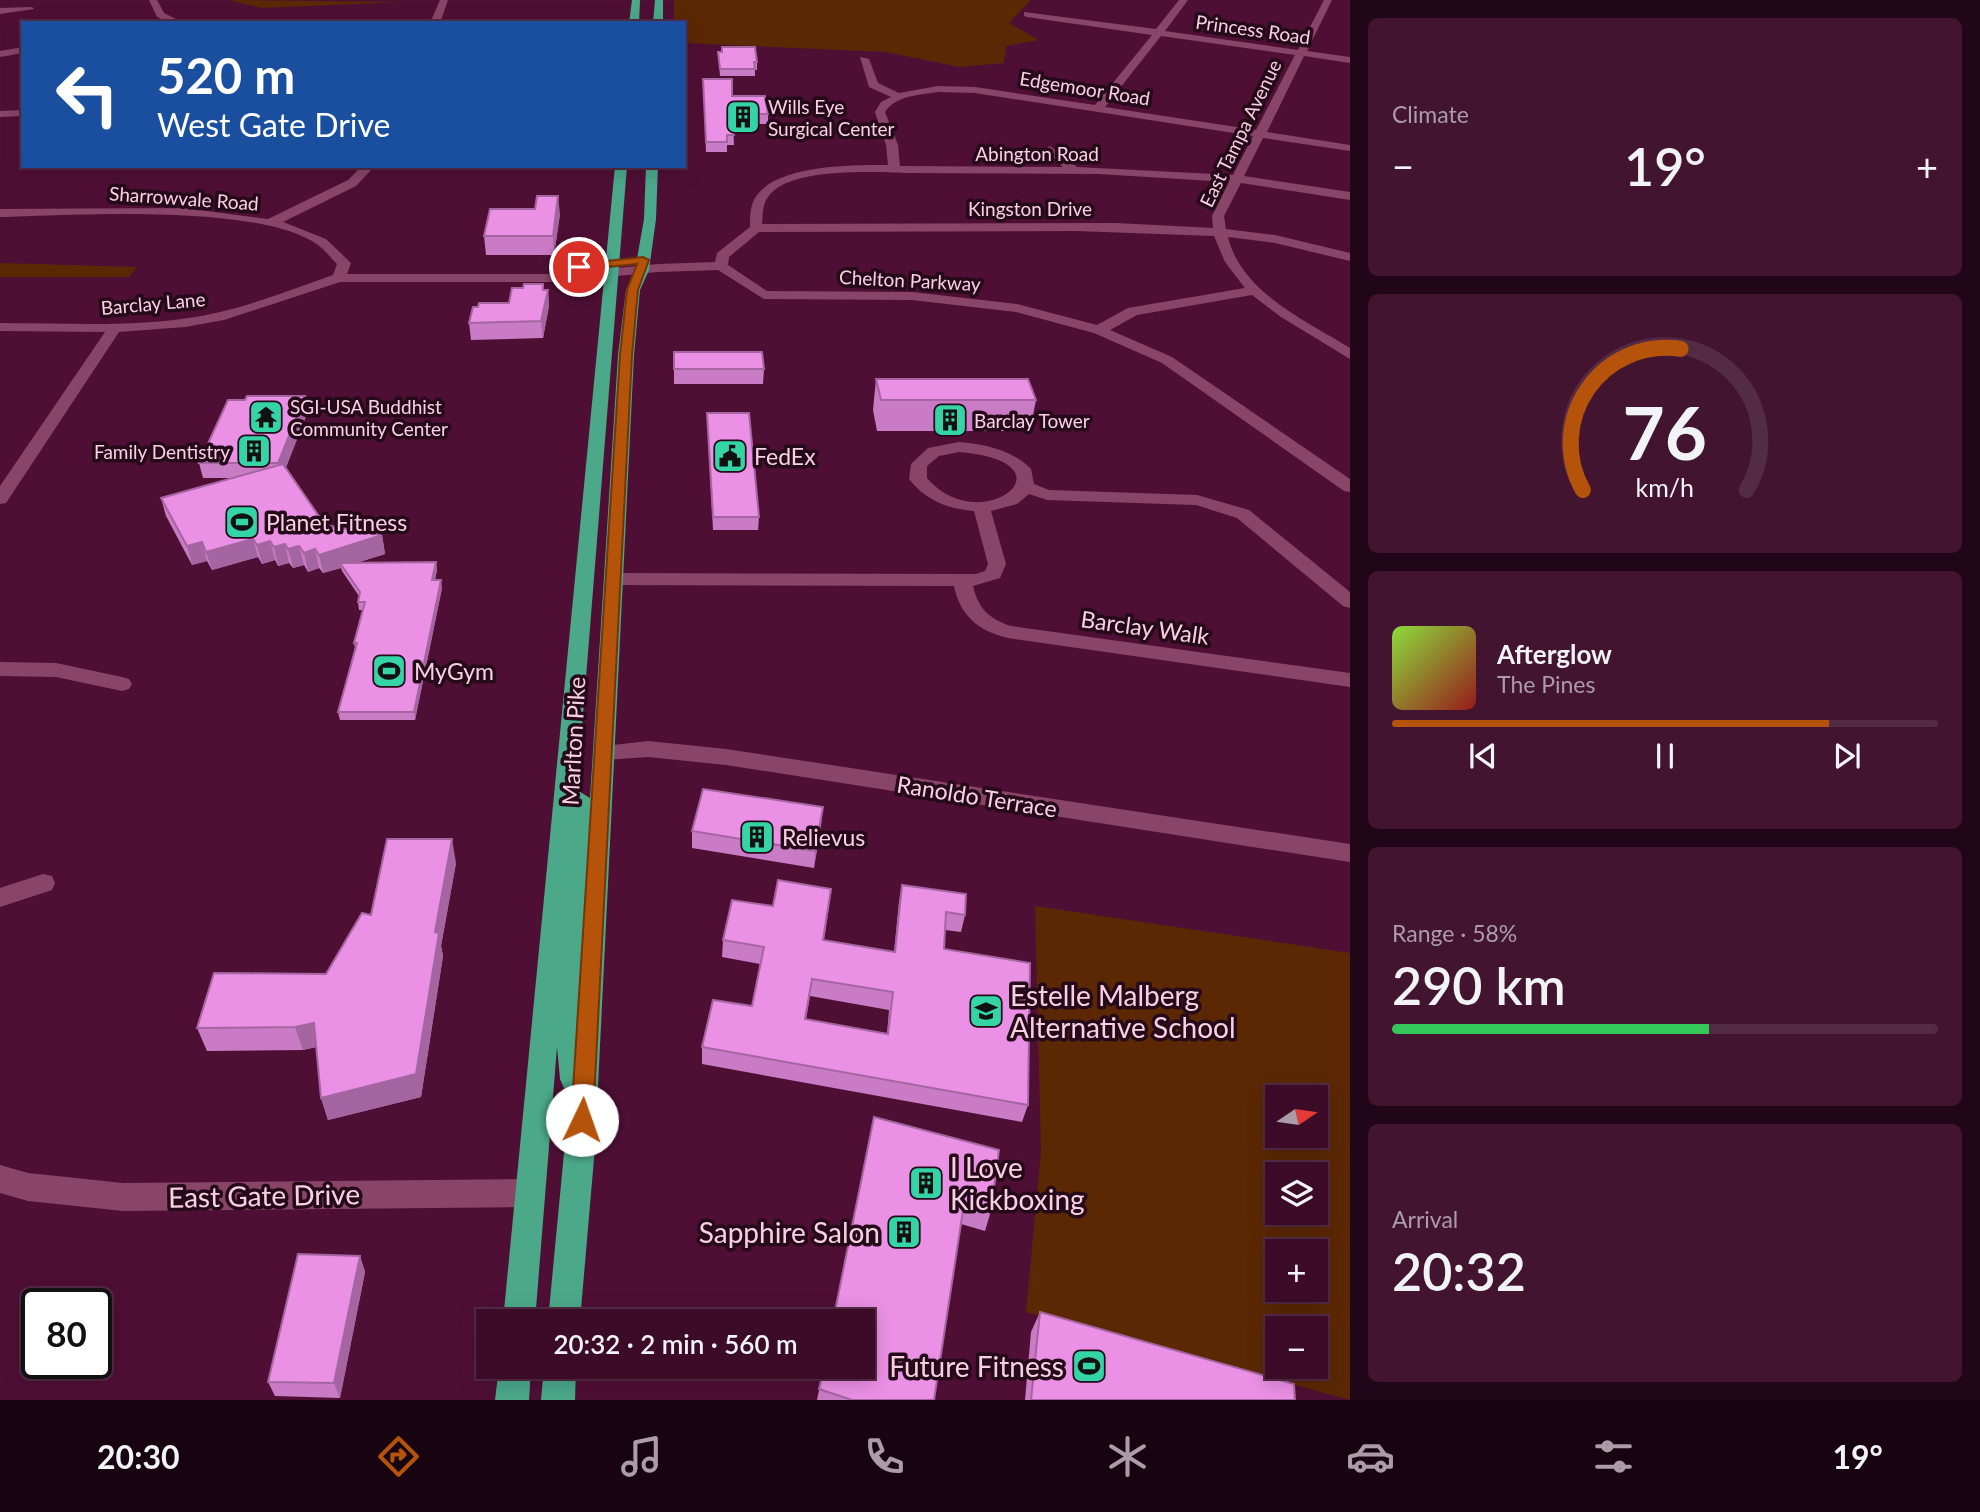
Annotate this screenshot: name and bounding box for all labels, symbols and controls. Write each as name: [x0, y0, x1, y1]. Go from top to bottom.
street label: Princess Road: [1194, 10, 1312, 48]
text: 520 m: [157, 46, 295, 104]
icon: left: [42, 49, 133, 140]
street label: East Tampa Avenue: [1194, 56, 1286, 210]
street label: Edgemoor Road: [1018, 66, 1152, 110]
place label: Wills Eye Surgical Center: [768, 95, 895, 140]
building icon: Wills Eye Surgical Center: [724, 98, 762, 136]
text: Climate: [1392, 100, 1469, 128]
text: West Gate Drive: [157, 105, 391, 144]
text: 19°: [1624, 135, 1706, 197]
street label: Abington Road: [975, 142, 1099, 165]
text: −: [1392, 143, 1414, 189]
text: +: [1916, 143, 1938, 189]
street label: Sharrowvale Road: [109, 181, 259, 215]
street label: Kingston Drive: [968, 197, 1092, 220]
pin: [549, 237, 609, 297]
icon: arrive: [560, 248, 598, 286]
street label: Chelton Parkway: [839, 265, 982, 295]
street label: Barclay Lane: [100, 287, 206, 319]
text: 76: [1623, 388, 1707, 476]
place label: SGI-USA Buddhist Community Center: [290, 395, 448, 440]
temple icon: SGI-USA Buddhist Community Center: [247, 398, 285, 436]
building icon: Barclay Tower: [931, 401, 969, 439]
place label: Barclay Tower: [974, 409, 1090, 432]
building icon: Family Dentistry: [235, 432, 273, 470]
public building icon: FedEx: [711, 437, 749, 475]
place label: Family Dentistry: [94, 440, 230, 463]
place label: FedEx: [754, 442, 816, 470]
text: km/h: [1636, 471, 1694, 501]
sports icon: Planet Fitness: [223, 503, 261, 541]
place label: Planet Fitness: [266, 508, 407, 536]
street label: Barclay Walk: [1079, 604, 1211, 650]
text: Afterglow: [1497, 638, 1612, 670]
sports icon: MyGym: [370, 652, 408, 690]
place label: MyGym: [414, 657, 494, 685]
text: The Pines: [1497, 670, 1595, 698]
street label: Marlton Pike: [556, 676, 590, 806]
icon: previous: [1464, 737, 1502, 775]
icon: pause: [1646, 737, 1684, 775]
icon: next: [1828, 737, 1866, 775]
street label: Ranoldo Terrace: [895, 770, 1059, 822]
building icon: Relievus: [738, 818, 776, 856]
place label: Relievus: [782, 823, 865, 851]
text: Range · 58%: [1392, 919, 1517, 947]
text: 290 km: [1392, 954, 1566, 1016]
place label: Estelle Malberg Alternative School: [1010, 978, 1236, 1044]
school or university icon: Estelle Malberg Alternative School: [967, 992, 1005, 1030]
position arrow: [545, 1083, 619, 1157]
north arrow: [1265, 1085, 1328, 1148]
map controls: [1265, 1085, 1328, 1379]
place label: I Love Kickboxing: [950, 1150, 1085, 1216]
button: layers: [1265, 1162, 1328, 1225]
building icon: I Love Kickboxing: [907, 1164, 945, 1202]
street label: East Gate Drive: [168, 1176, 360, 1214]
text: Arrival: [1392, 1205, 1458, 1233]
building icon: Sapphire Salon: [885, 1213, 923, 1251]
place label: Sapphire Salon: [699, 1215, 880, 1249]
button: +: [1265, 1239, 1328, 1302]
text: 20:32: [1392, 1240, 1526, 1302]
speed limit sign: 80: [21, 1288, 112, 1379]
button: −: [1265, 1316, 1328, 1379]
text: 20:32 · 2 min · 560 m: [553, 1328, 798, 1360]
sports icon: Future Fitness: [1070, 1347, 1108, 1385]
place label: Future Fitness: [889, 1349, 1064, 1383]
icon: directions: [374, 1432, 423, 1481]
icon: music: [617, 1432, 666, 1481]
icon: phone: [860, 1432, 909, 1481]
icon: climate: [1103, 1432, 1152, 1481]
icon: car: [1346, 1432, 1395, 1481]
icon: filters: [1589, 1432, 1638, 1481]
text: 20:30: [97, 1437, 180, 1476]
text: 19°: [1832, 1437, 1883, 1476]

